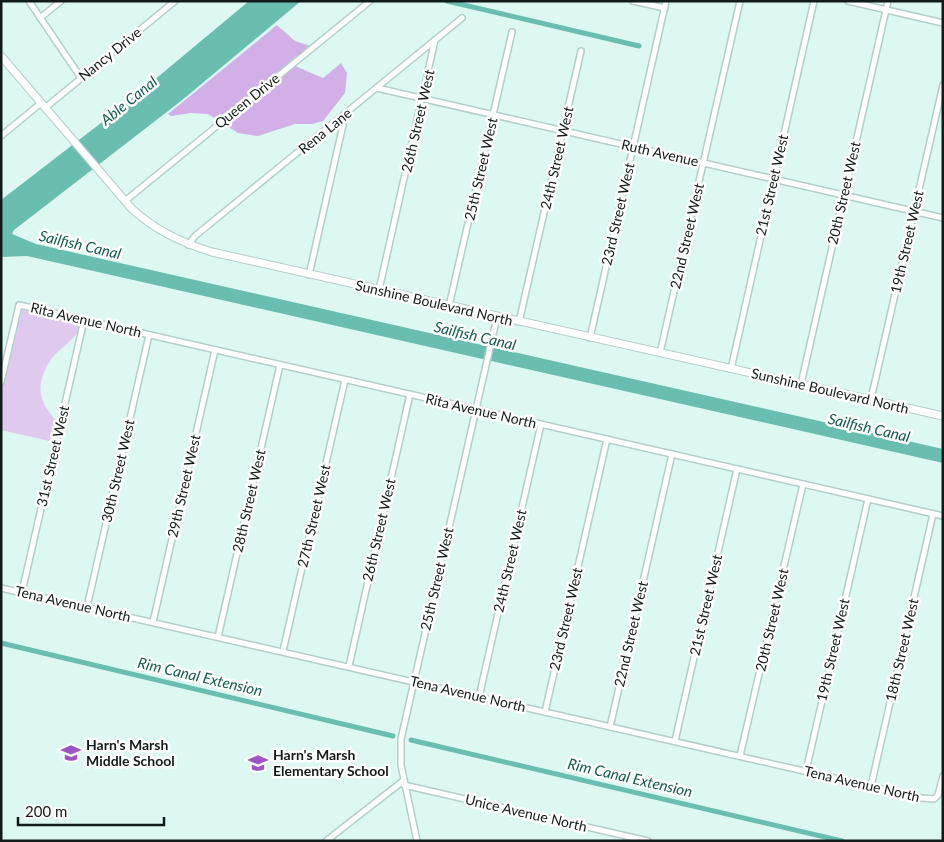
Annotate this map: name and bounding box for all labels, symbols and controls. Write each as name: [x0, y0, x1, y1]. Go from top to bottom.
street label: Nancy Drive: [75, 23, 144, 84]
street label: 26th Street West: [397, 68, 438, 174]
street label: Queen Drive: [211, 69, 283, 132]
water label: Able Canal: [96, 72, 161, 129]
street label: Rena Lane: [295, 104, 355, 157]
street label: 24th Street West: [536, 105, 577, 211]
street label: 25th Street West: [460, 116, 501, 222]
street label: 21st Street West: [752, 133, 791, 237]
street label: Ruth Avenue: [620, 135, 700, 170]
street label: 20th Street West: [823, 140, 864, 246]
street label: 23rd Street West: [597, 161, 638, 267]
street label: 22nd Street West: [666, 181, 707, 290]
street label: 19th Street West: [886, 189, 927, 295]
water label: Sailfish Canal: [38, 226, 124, 262]
street label: Sunshine Boulevard North: [354, 276, 514, 329]
street label: Rita Avenue North: [29, 298, 143, 341]
water label: Sailfish Canal: [433, 317, 519, 353]
street label: Sunshine Boulevard North: [750, 364, 910, 417]
street label: Rita Avenue North: [424, 389, 538, 432]
street label: 31st Street West: [33, 404, 72, 508]
water label: Sailfish Canal: [827, 409, 913, 445]
street label: 30th Street West: [97, 418, 138, 524]
street label: 29th Street West: [163, 433, 204, 539]
street label: 28th Street West: [228, 448, 269, 554]
street label: 27th Street West: [293, 463, 334, 569]
street label: 26th Street West: [358, 477, 399, 583]
street label: 24th Street West: [489, 508, 530, 614]
street label: 25th Street West: [416, 526, 457, 632]
street label: 21st Street West: [686, 553, 725, 657]
street label: 23rd Street West: [545, 566, 586, 672]
street label: 20th Street West: [751, 567, 792, 673]
street label: 22nd Street West: [610, 579, 651, 688]
street label: Tena Avenue North: [14, 582, 133, 625]
street label: 19th Street West: [812, 597, 853, 703]
street label: 18th Street West: [881, 597, 922, 703]
water label: Rim Canal Extension: [136, 653, 264, 699]
street label: Tena Avenue North: [409, 672, 528, 715]
place label: Harn's Marsh Middle School: [86, 736, 175, 769]
school or university icon: Harn's Marsh Middle School: [60, 742, 82, 764]
place label: Harn's Marsh Elementary School: [273, 746, 389, 779]
school or university icon: Harn's Marsh Elementary School: [247, 752, 269, 774]
water label: Rim Canal Extension: [566, 754, 694, 800]
street label: Tena Avenue North: [803, 762, 922, 805]
street label: Unice Avenue North: [464, 790, 589, 835]
scale bar: [18, 794, 164, 826]
text: 200 m: [25, 802, 67, 820]

